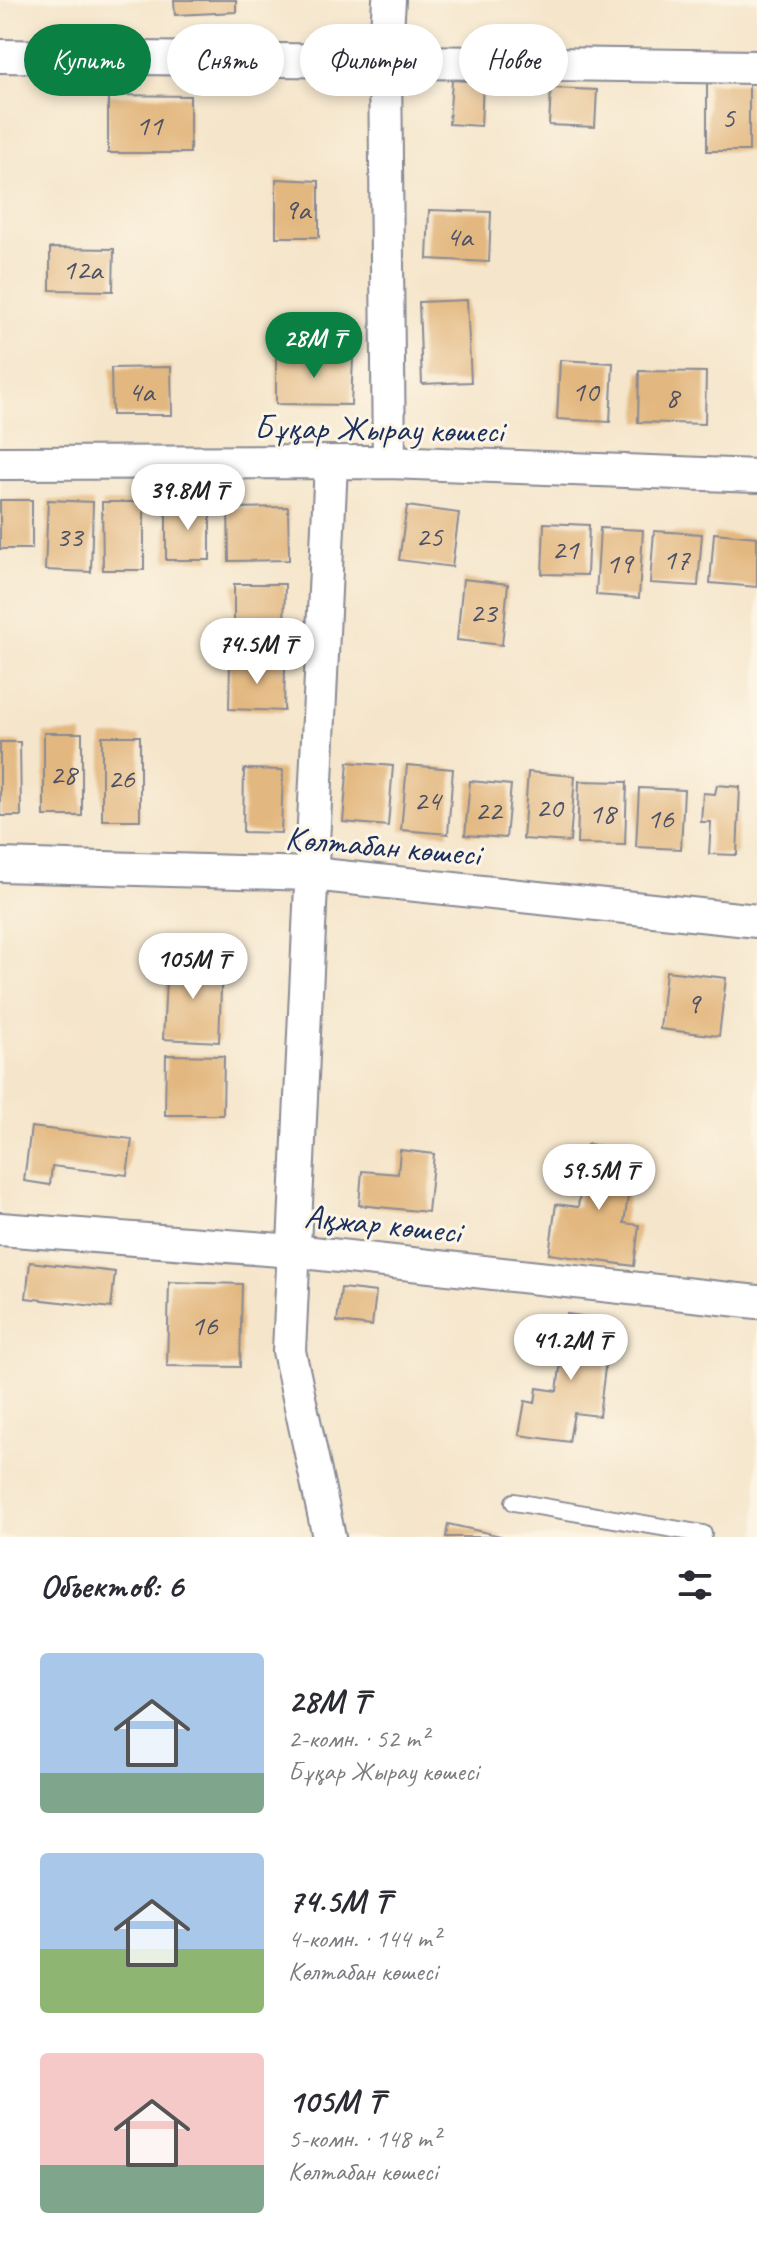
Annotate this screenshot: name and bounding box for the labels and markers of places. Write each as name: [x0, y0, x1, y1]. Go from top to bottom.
pin: 28M ₸: [258, 312, 370, 380]
pin: 39.8M ₸: [114, 464, 262, 532]
pin: 74.5M ₸: [183, 618, 331, 686]
pin: 105M ₸: [128, 933, 258, 1001]
pin: 59.5M ₸: [525, 1144, 673, 1212]
pin: 41.2M ₸: [497, 1314, 645, 1382]

